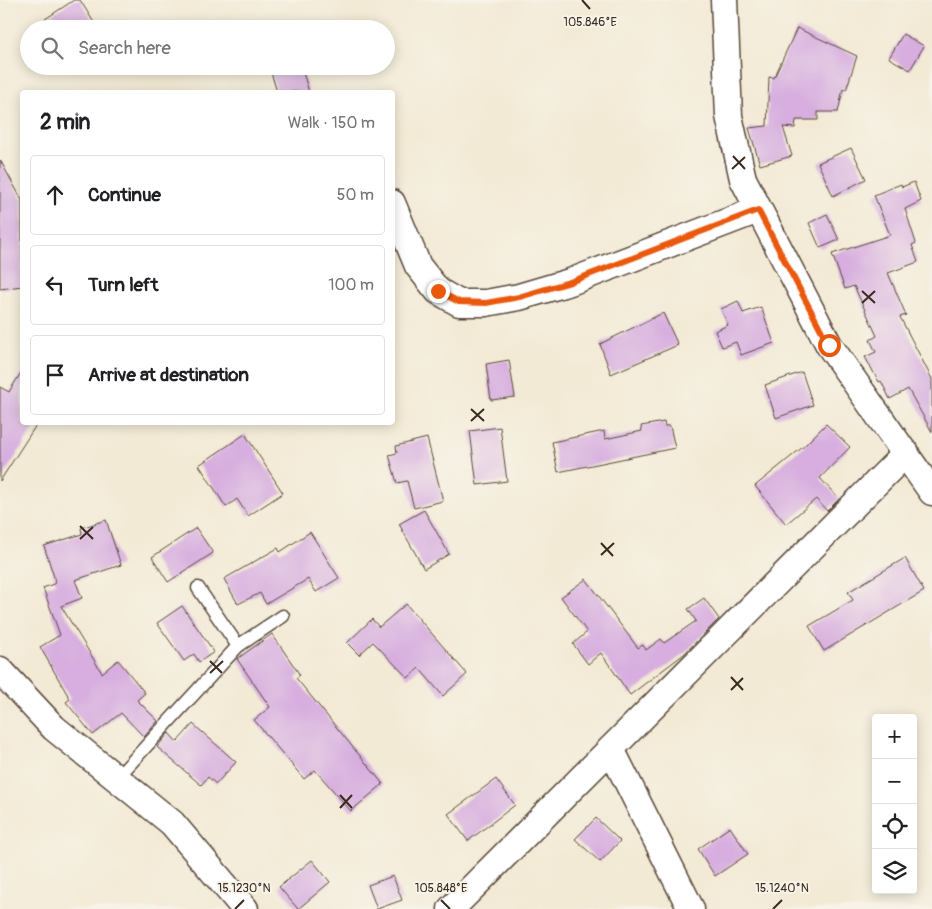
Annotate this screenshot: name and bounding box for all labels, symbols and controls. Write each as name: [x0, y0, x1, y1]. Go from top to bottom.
text: 105.846°E: [563, 15, 617, 30]
search box: [20, 20, 395, 75]
icon: search: [38, 34, 66, 62]
text: Search here: [78, 36, 171, 60]
text: 2 min: [40, 109, 90, 136]
text: Walk · 150 m: [288, 113, 375, 133]
icon: ahead: [41, 181, 69, 209]
text: Continue: [88, 183, 161, 207]
text: 50 m: [337, 185, 374, 205]
icon: left: [41, 271, 69, 299]
text: Turn left: [88, 273, 158, 297]
text: 100 m: [328, 275, 374, 295]
route end: [427, 280, 450, 303]
route start: [818, 334, 841, 357]
icon: arrive: [41, 361, 69, 389]
text: Arrive at destination: [88, 363, 249, 387]
map controls: [872, 714, 917, 894]
button: +: [872, 714, 917, 759]
button: −: [872, 759, 917, 804]
button: locate: [872, 804, 917, 849]
button: layers: [872, 849, 917, 894]
text: 15.1230°N: [217, 881, 271, 896]
text: 105.848°E: [415, 881, 467, 896]
text: 15.1240°N: [755, 881, 809, 896]

